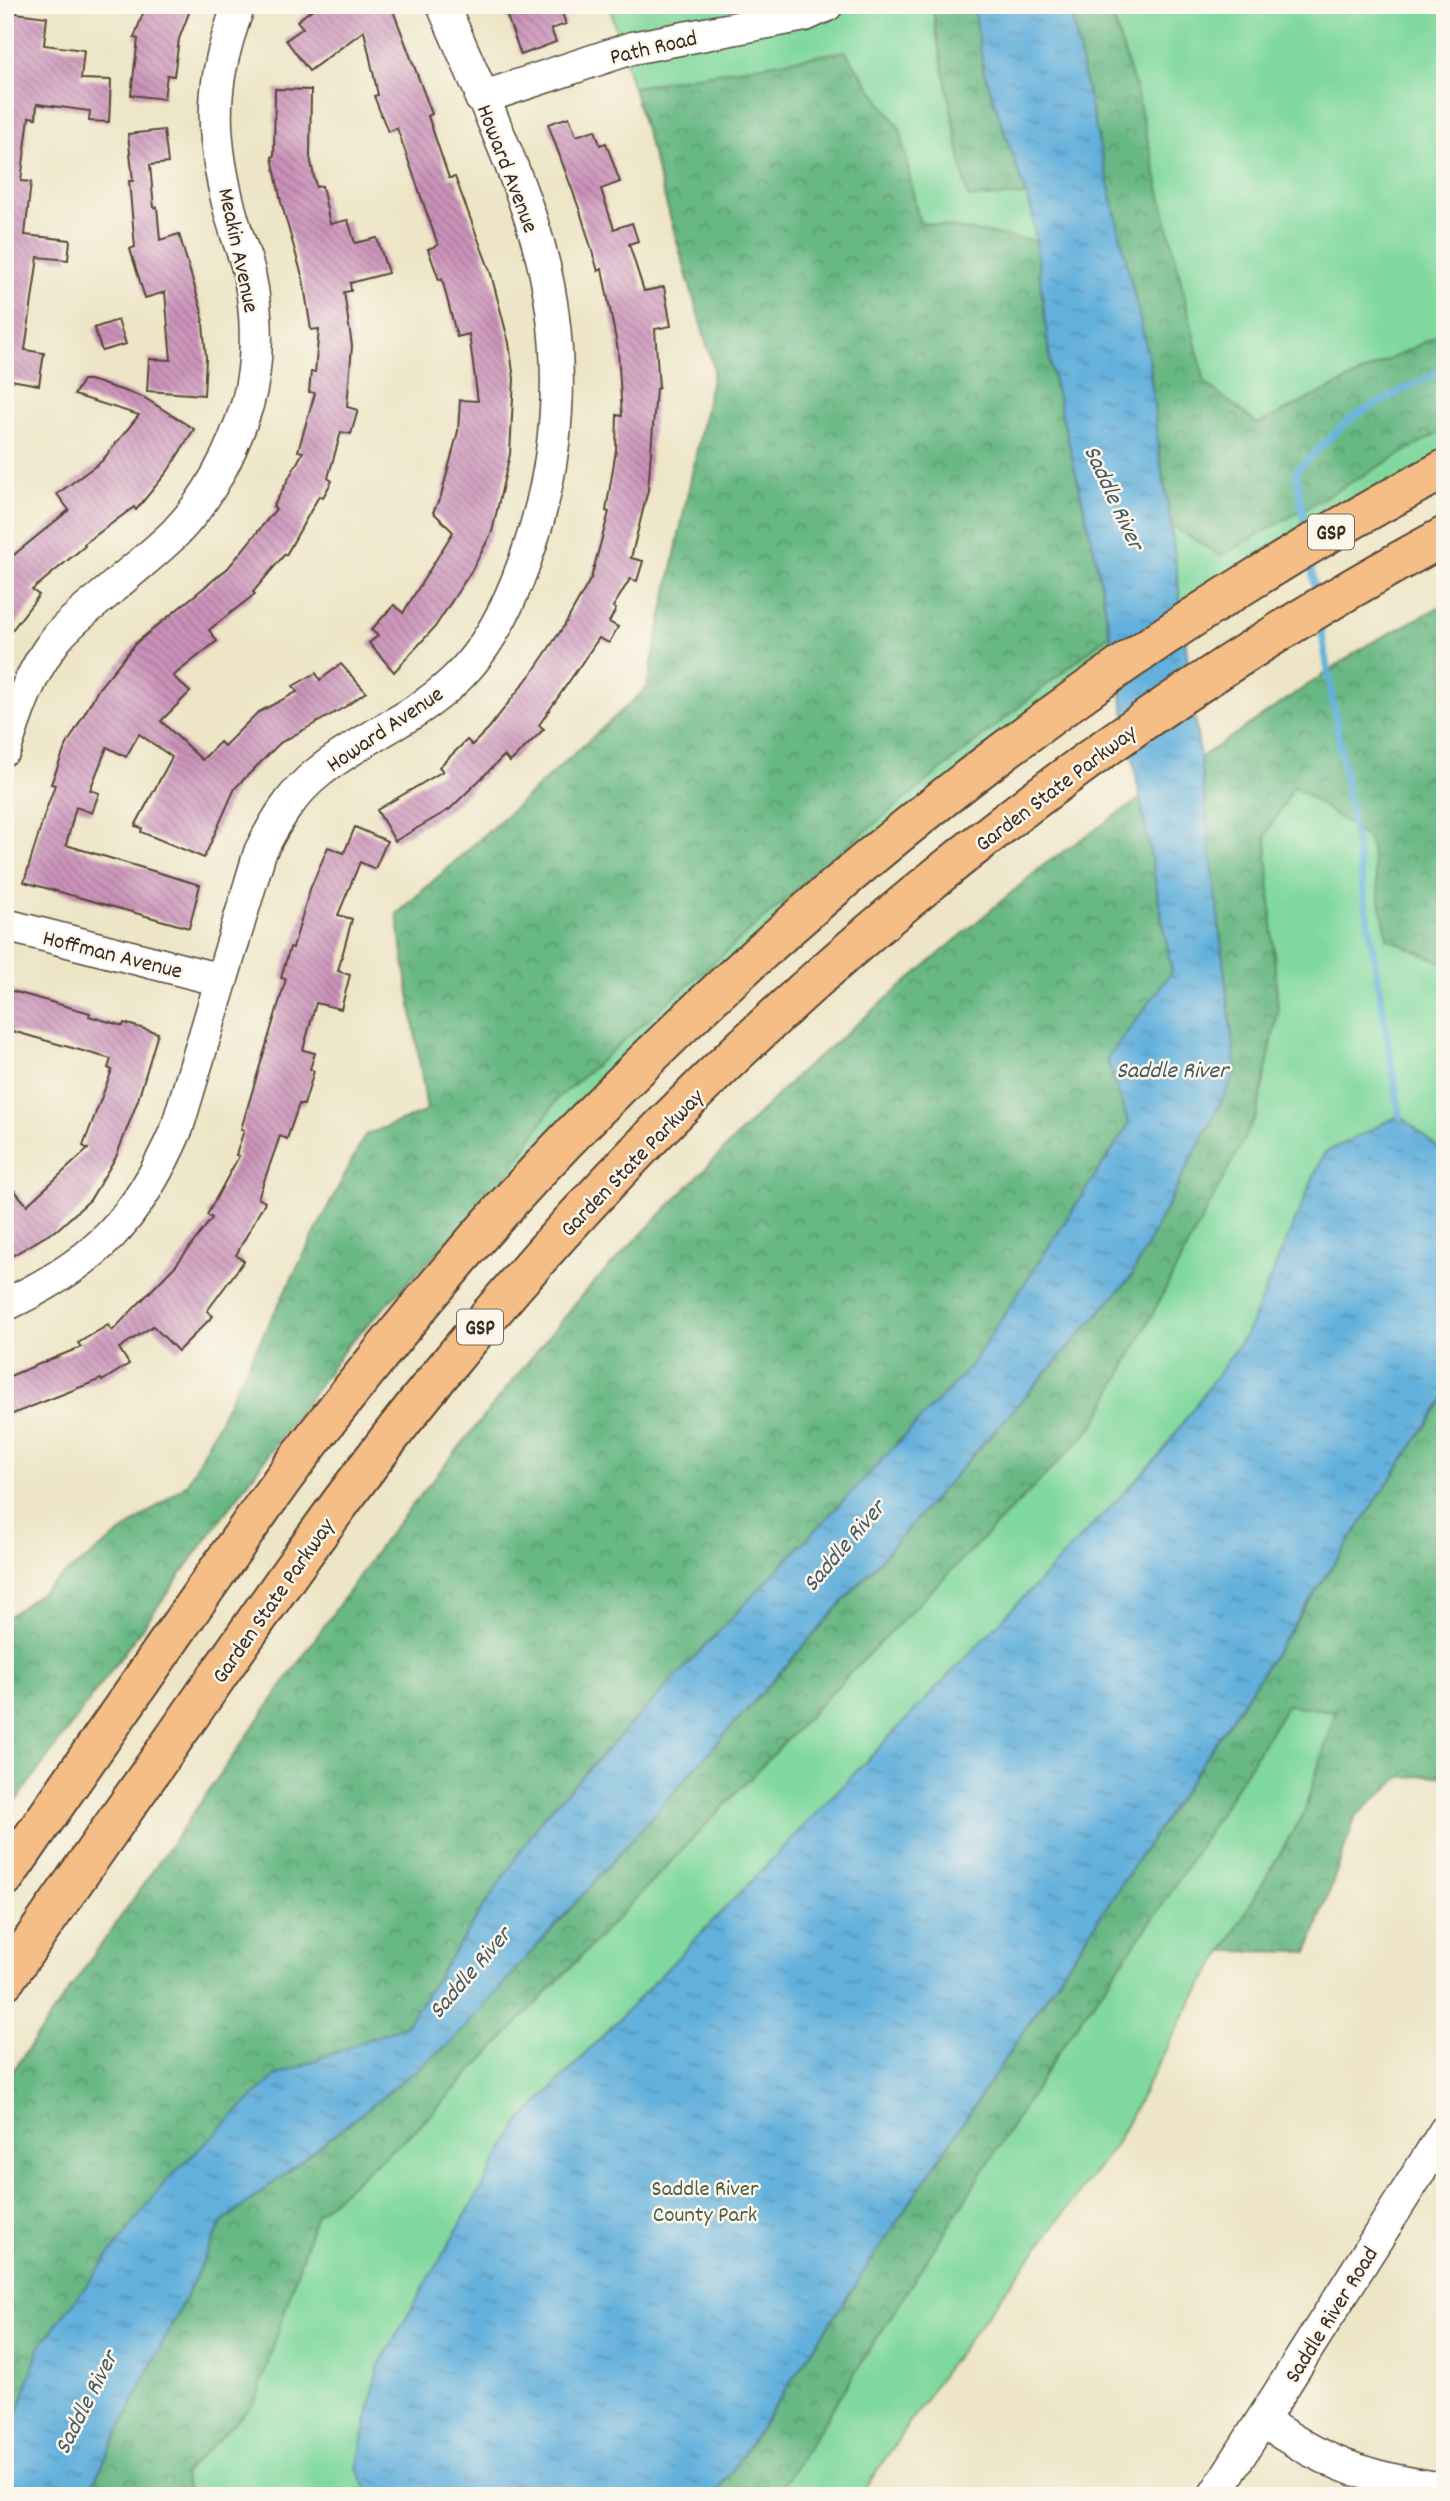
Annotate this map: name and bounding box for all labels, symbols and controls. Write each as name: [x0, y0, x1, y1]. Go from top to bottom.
street label: Path Road: [607, 23, 701, 75]
street label: Howard Avenue: [466, 100, 545, 238]
street label: Meakin Avenue: [207, 185, 266, 316]
water label: Saddle River: [1073, 440, 1153, 559]
road number: GSP: [1308, 514, 1354, 550]
street label: Howard Avenue: [321, 679, 451, 782]
street label: Garden State Parkway: [969, 717, 1145, 862]
street label: Hoffman Avenue: [39, 923, 186, 990]
water label: Saddle River: [1116, 1055, 1231, 1089]
street label: Garden State Parkway: [554, 1082, 714, 1246]
road number: GSP: [457, 1310, 503, 1344]
water label: Saddle River: [796, 1491, 897, 1600]
street label: Garden State Parkway: [205, 1512, 345, 1691]
water label: Saddle River: [422, 1918, 523, 2027]
park label: Saddle River County Park: [651, 2174, 759, 2233]
street label: Saddle River Road: [1278, 2241, 1388, 2390]
water label: Saddle River: [47, 2343, 130, 2461]

